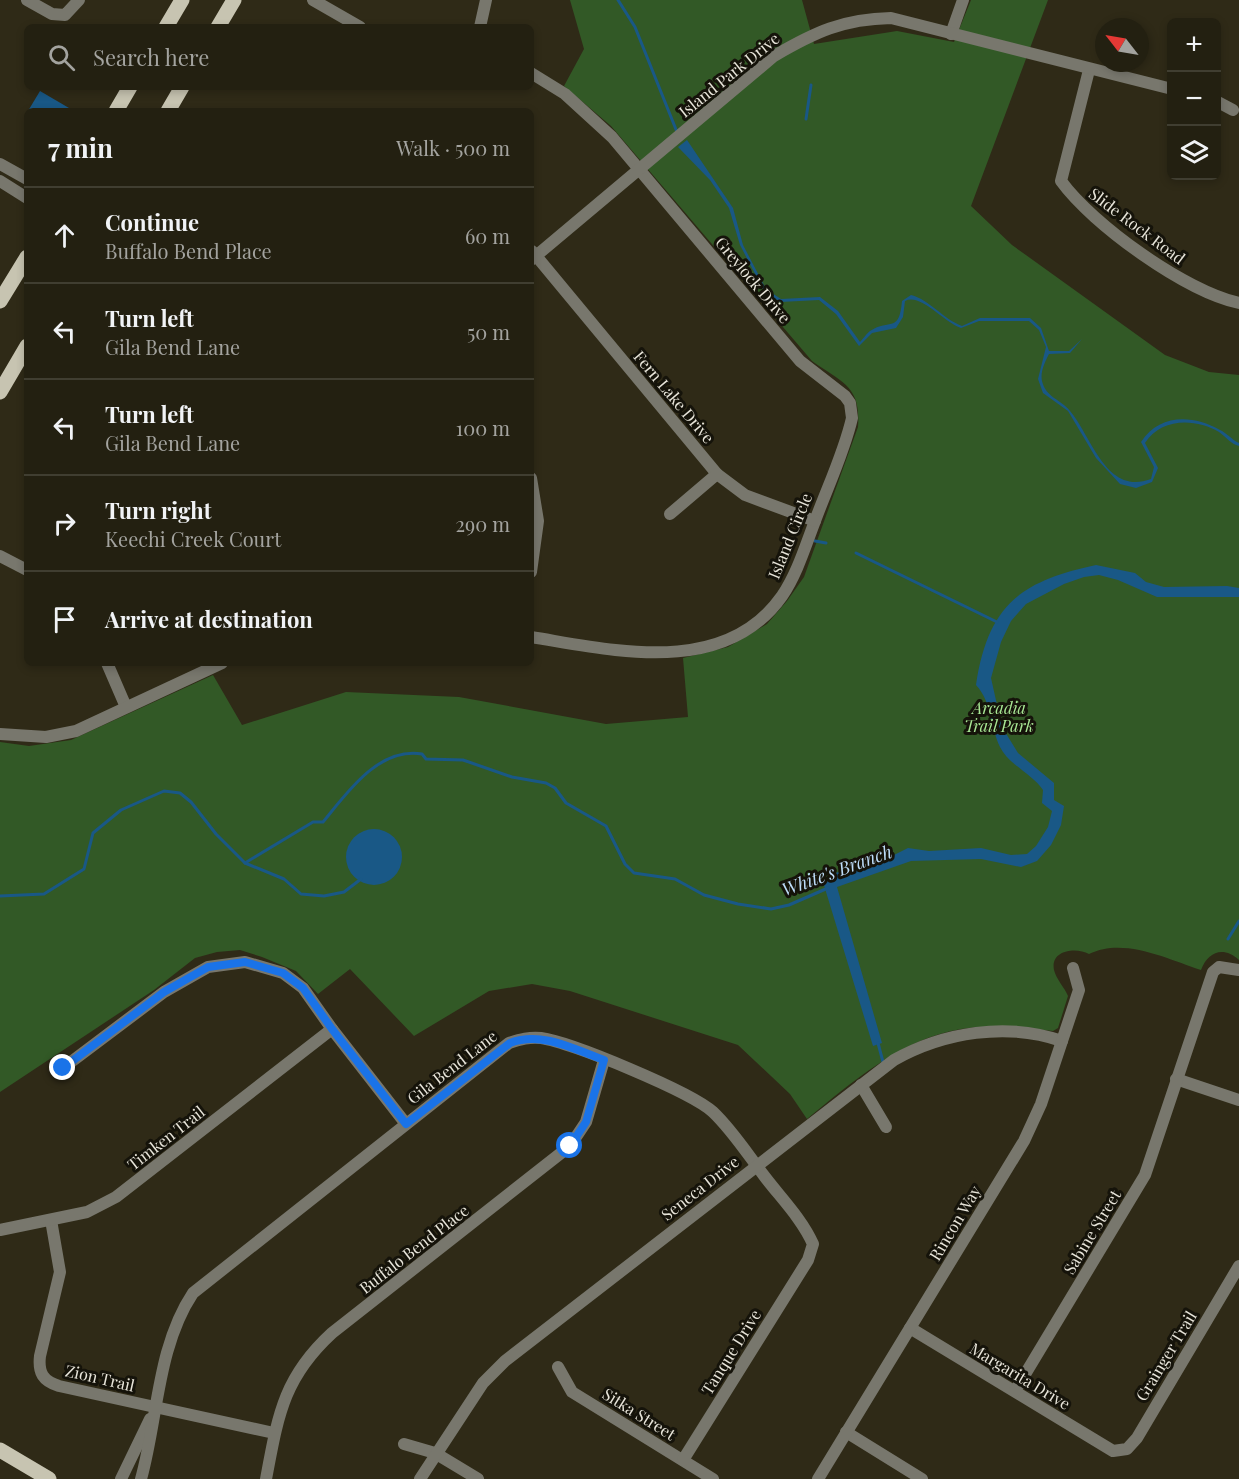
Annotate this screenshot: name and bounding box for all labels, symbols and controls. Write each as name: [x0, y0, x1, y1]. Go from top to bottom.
north arrow: [1095, 18, 1149, 72]
map controls: [1167, 18, 1221, 180]
button: +: [1167, 18, 1221, 72]
search box: [24, 24, 534, 90]
street label: Island Park Drive: [674, 28, 783, 122]
icon: search: [45, 41, 78, 74]
text: Search here: [93, 42, 209, 72]
button: −: [1167, 72, 1221, 126]
button: layers: [1167, 126, 1221, 180]
text: 7 min: [48, 130, 113, 165]
text: Walk · 500 m: [396, 134, 510, 161]
street label: Slide Rock Road: [1085, 183, 1190, 269]
text: Continue: [105, 207, 199, 237]
icon: ahead: [48, 219, 81, 252]
text: 60 m: [465, 222, 510, 249]
street label: Greylock Drive: [711, 232, 796, 327]
text: Buffalo Bend Place: [105, 237, 272, 264]
text: Turn left: [105, 303, 194, 333]
icon: left: [48, 315, 81, 348]
text: 50 m: [467, 318, 510, 345]
text: Gila Bend Lane: [105, 333, 240, 360]
street label: Fern Lake Drive: [630, 346, 719, 447]
text: Turn left: [105, 399, 194, 429]
icon: left: [48, 411, 81, 444]
text: 100 m: [456, 414, 510, 441]
text: Gila Bend Lane: [105, 429, 240, 456]
street label: Island Circle: [763, 490, 816, 582]
text: Turn right: [105, 495, 211, 525]
icon: right: [48, 507, 81, 540]
text: 290 m: [456, 510, 510, 537]
text: Keechi Creek Court: [105, 525, 281, 552]
icon: arrive: [48, 603, 81, 636]
text: Arrive at destination: [105, 604, 313, 634]
park label: Arcadia Trail Park: [964, 697, 1034, 736]
water label: White's Branch: [778, 839, 895, 901]
street label: Gila Bend Lane: [403, 1025, 501, 1108]
route end: [49, 1054, 75, 1080]
street label: Timken Trail: [123, 1101, 209, 1174]
route start: [556, 1132, 582, 1158]
street label: Seneca Drive: [657, 1151, 743, 1225]
street label: Rincon Way: [924, 1181, 985, 1264]
street label: Sabine Street: [1058, 1185, 1125, 1278]
street label: Buffalo Bend Place: [355, 1199, 473, 1298]
street label: Tanque Drive: [696, 1305, 765, 1398]
street label: Grainger Trail: [1130, 1306, 1201, 1405]
street label: Margarita Drive: [966, 1337, 1074, 1414]
street label: Zion Trail: [63, 1359, 137, 1396]
street label: Sitka Street: [599, 1383, 680, 1444]

